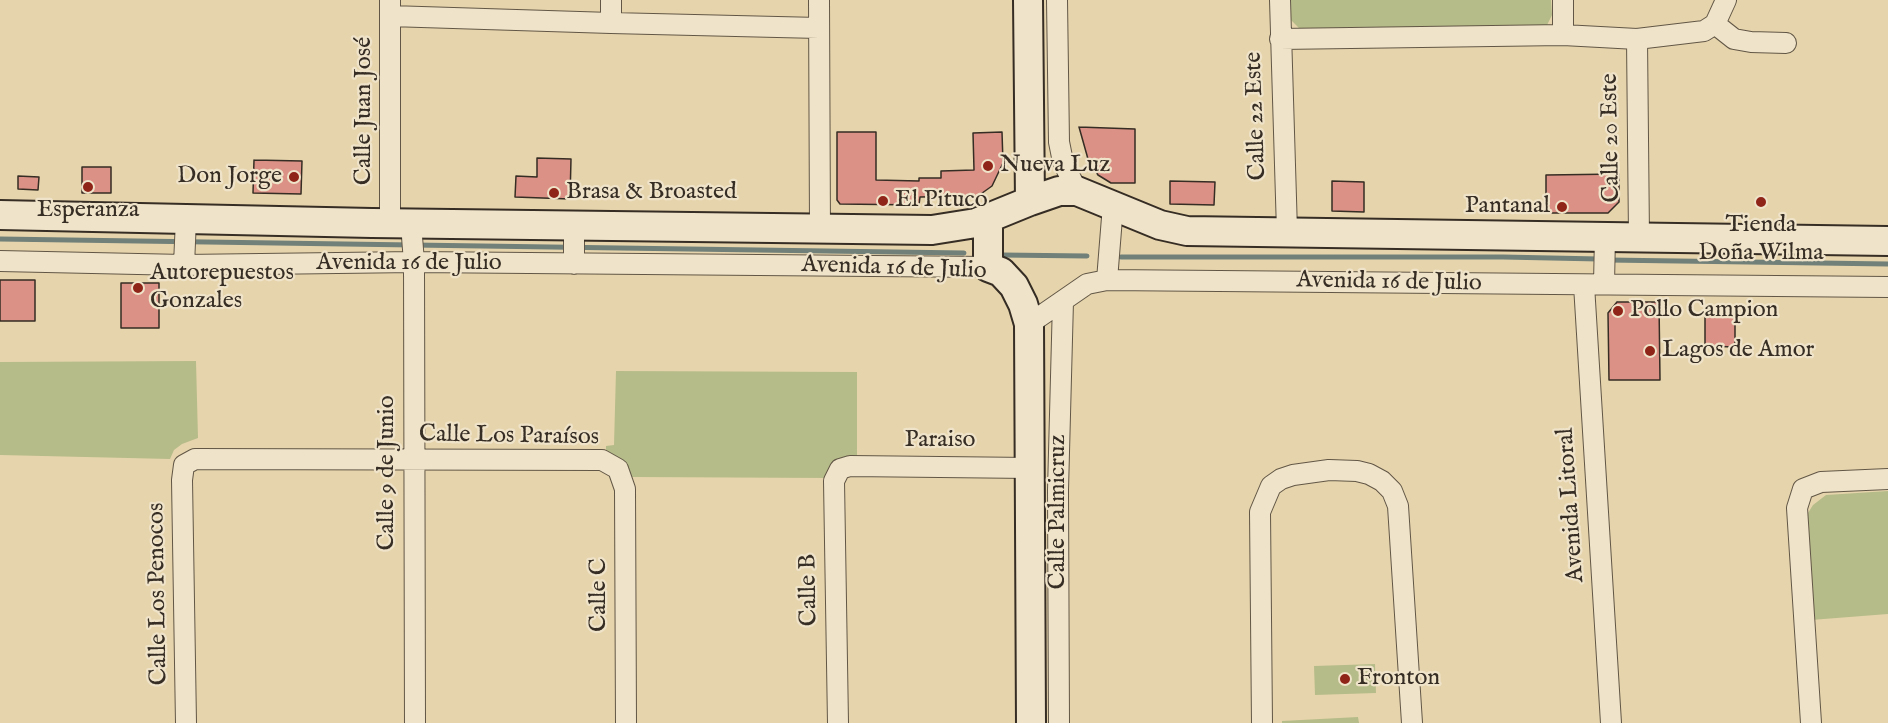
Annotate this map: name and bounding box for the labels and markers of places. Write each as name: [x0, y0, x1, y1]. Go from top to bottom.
place label: Nueva Luz: [1000, 152, 1110, 180]
marker: Nueva Luz: [981, 159, 995, 173]
place label: Don Jorge: [177, 163, 282, 191]
marker: Don Jorge: [287, 170, 301, 184]
place label: Brasa & Broasted: [566, 179, 737, 207]
marker: Esperanza: [81, 180, 95, 194]
marker: Brasa & Broasted: [547, 186, 561, 200]
place label: El Pituco: [895, 187, 988, 215]
place label: Pantanal: [1465, 193, 1550, 221]
marker: El Pituco: [876, 194, 890, 208]
marker: Tienda Doña Wilma: [1754, 195, 1768, 209]
place label: Esperanza: [37, 197, 139, 225]
marker: Pantanal: [1555, 200, 1569, 214]
place label: Tienda Doña Wilma: [1698, 212, 1824, 268]
place label: Autorepuestos Gonzales: [150, 260, 294, 316]
marker: Autorepuestos Gonzales: [131, 281, 145, 295]
place label: Pollo Campion: [1630, 297, 1778, 325]
marker: Pollo Campion: [1611, 304, 1625, 318]
place label: Lagos de Amor: [1662, 337, 1814, 365]
marker: Lagos de Amor: [1643, 344, 1657, 358]
place label: Fronton: [1357, 665, 1440, 693]
marker: Fronton: [1338, 672, 1352, 686]

